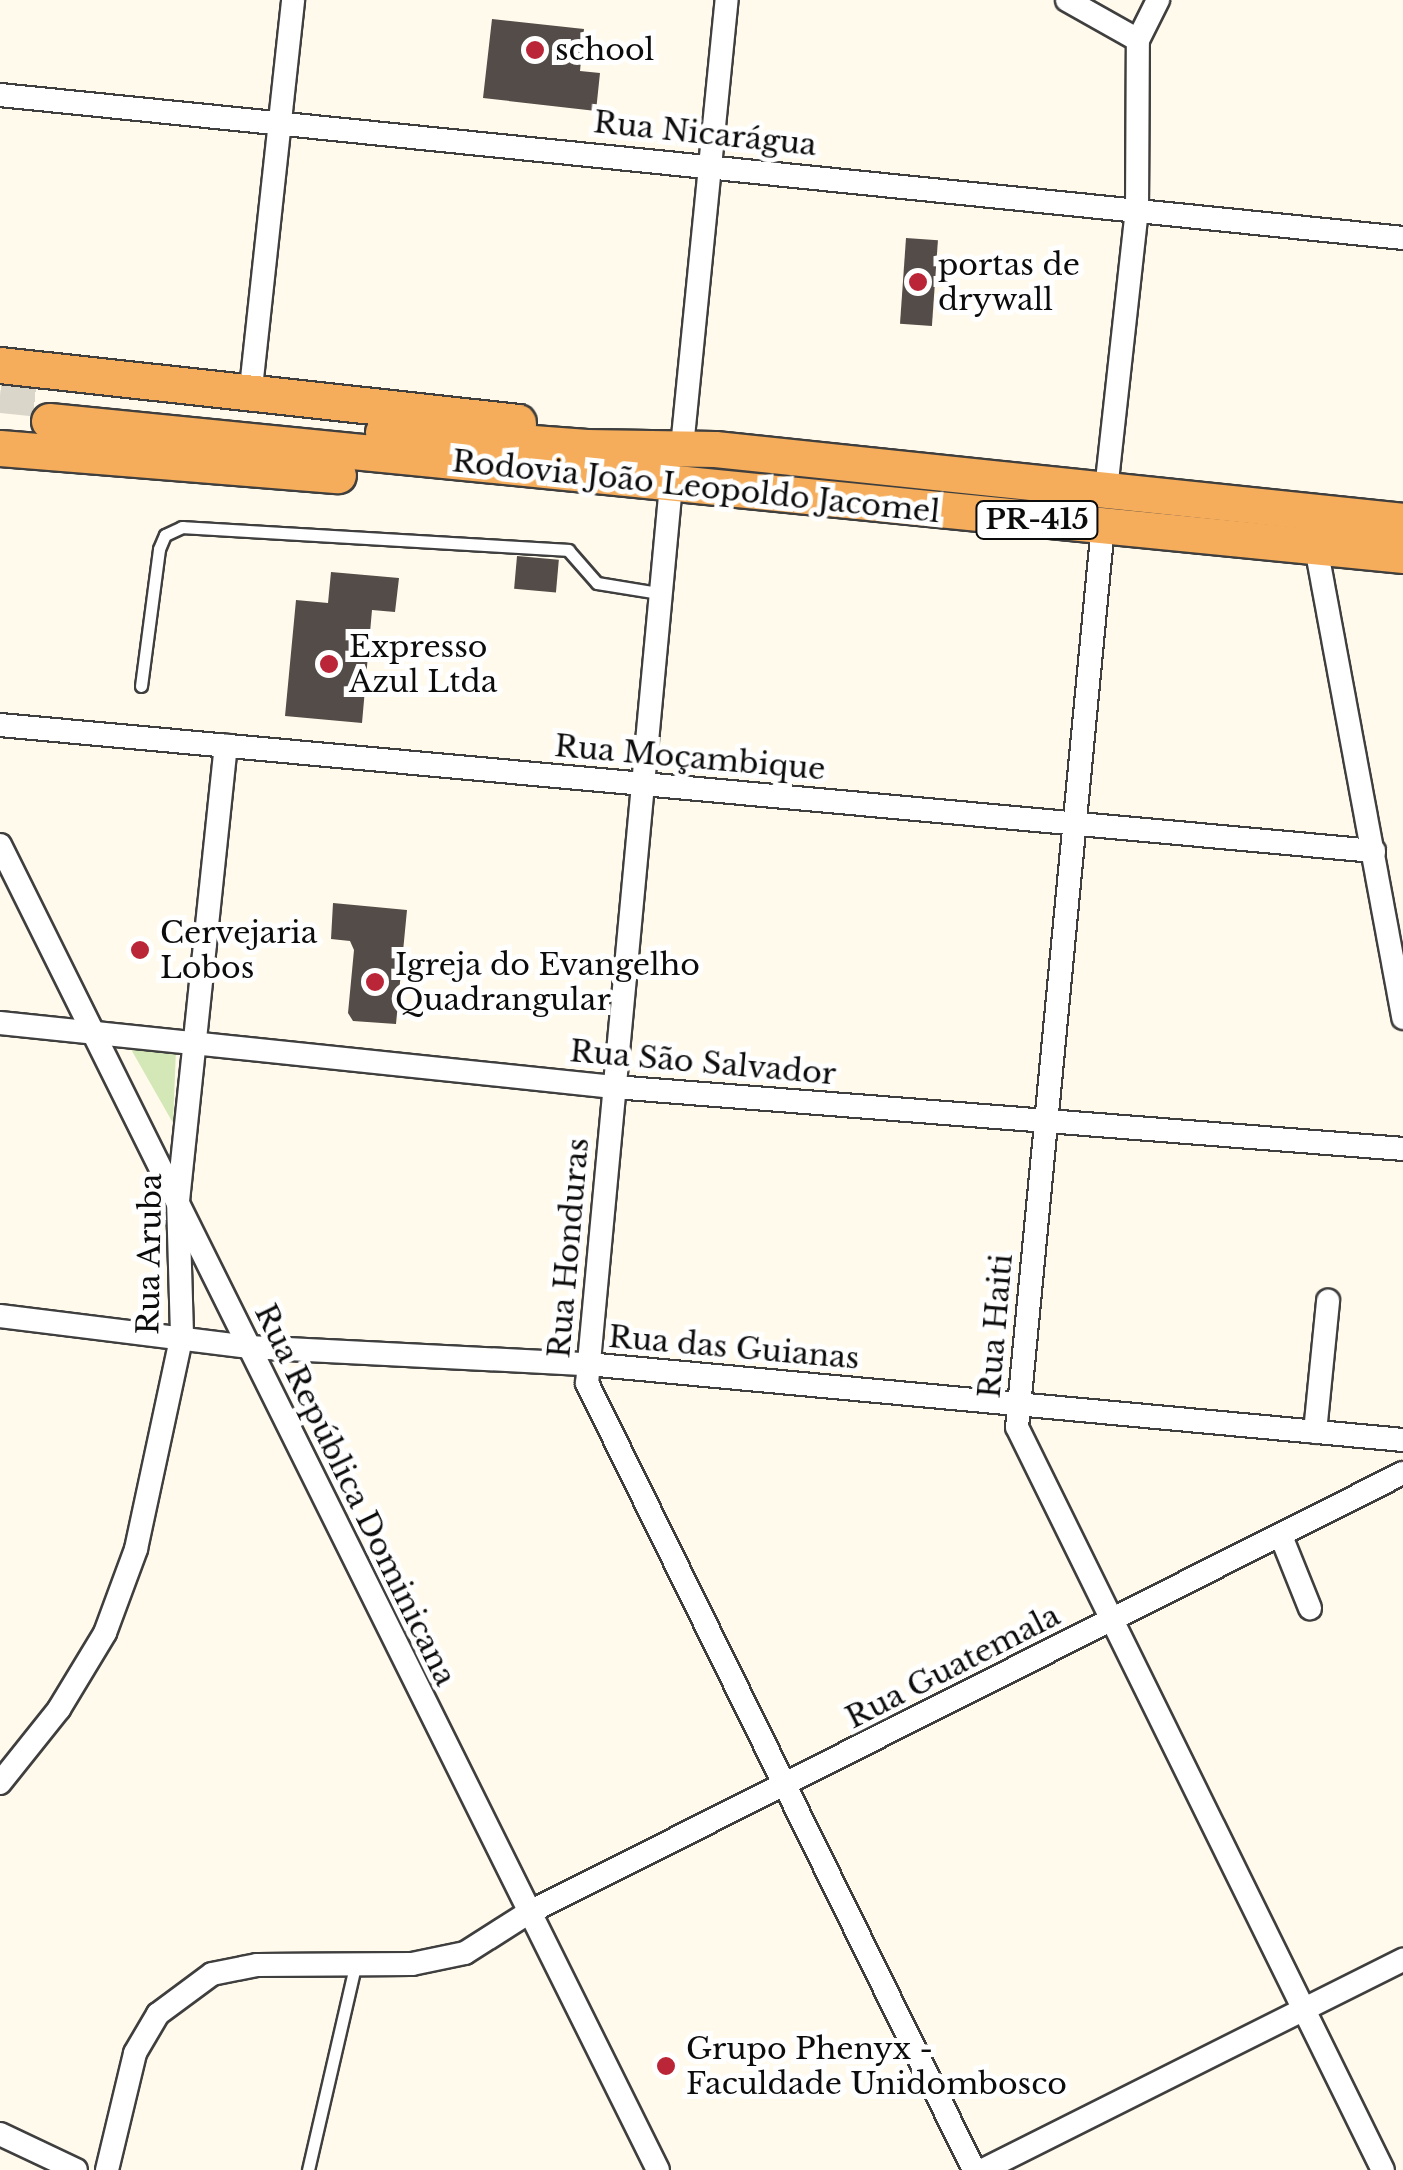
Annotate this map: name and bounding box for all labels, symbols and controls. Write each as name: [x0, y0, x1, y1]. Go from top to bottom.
place label: school: [555, 32, 654, 68]
marker: school: [524, 39, 546, 61]
street label: Rua Nicarágua: [592, 104, 818, 164]
place label: portas de drywall: [938, 247, 1080, 318]
marker: portas de drywall: [907, 271, 929, 293]
street label: Rodovia João Leopoldo Jacomel: [450, 443, 942, 531]
road number: PR-415: [974, 497, 1100, 543]
place label: Expresso Azul Ltda: [349, 629, 497, 700]
marker: Expresso Azul Ltda: [318, 653, 340, 675]
street label: Rua Moçambique: [553, 728, 827, 788]
place label: Cervejaria Lobos: [160, 915, 317, 986]
marker: Cervejaria Lobos: [129, 939, 151, 961]
place label: Igreja do Evangelho Quadrangular: [395, 947, 700, 1018]
marker: Igreja do Evangelho Quadrangular: [364, 971, 386, 993]
street label: Rua São Salvador: [568, 1033, 838, 1093]
street label: Rua Honduras: [541, 1136, 597, 1360]
street label: Rua Aruba: [131, 1172, 169, 1336]
street label: Rua Haiti: [972, 1252, 1020, 1400]
street label: Rua República Dominicana: [247, 1298, 463, 1692]
street label: Rua das Guianas: [607, 1319, 861, 1377]
street label: Rua Guatemala: [840, 1598, 1066, 1736]
place label: Grupo Phenyx - Faculdade Unidombosco: [686, 2031, 1067, 2102]
marker: Grupo Phenyx - Faculdade Unidombosco: [655, 2055, 677, 2077]

